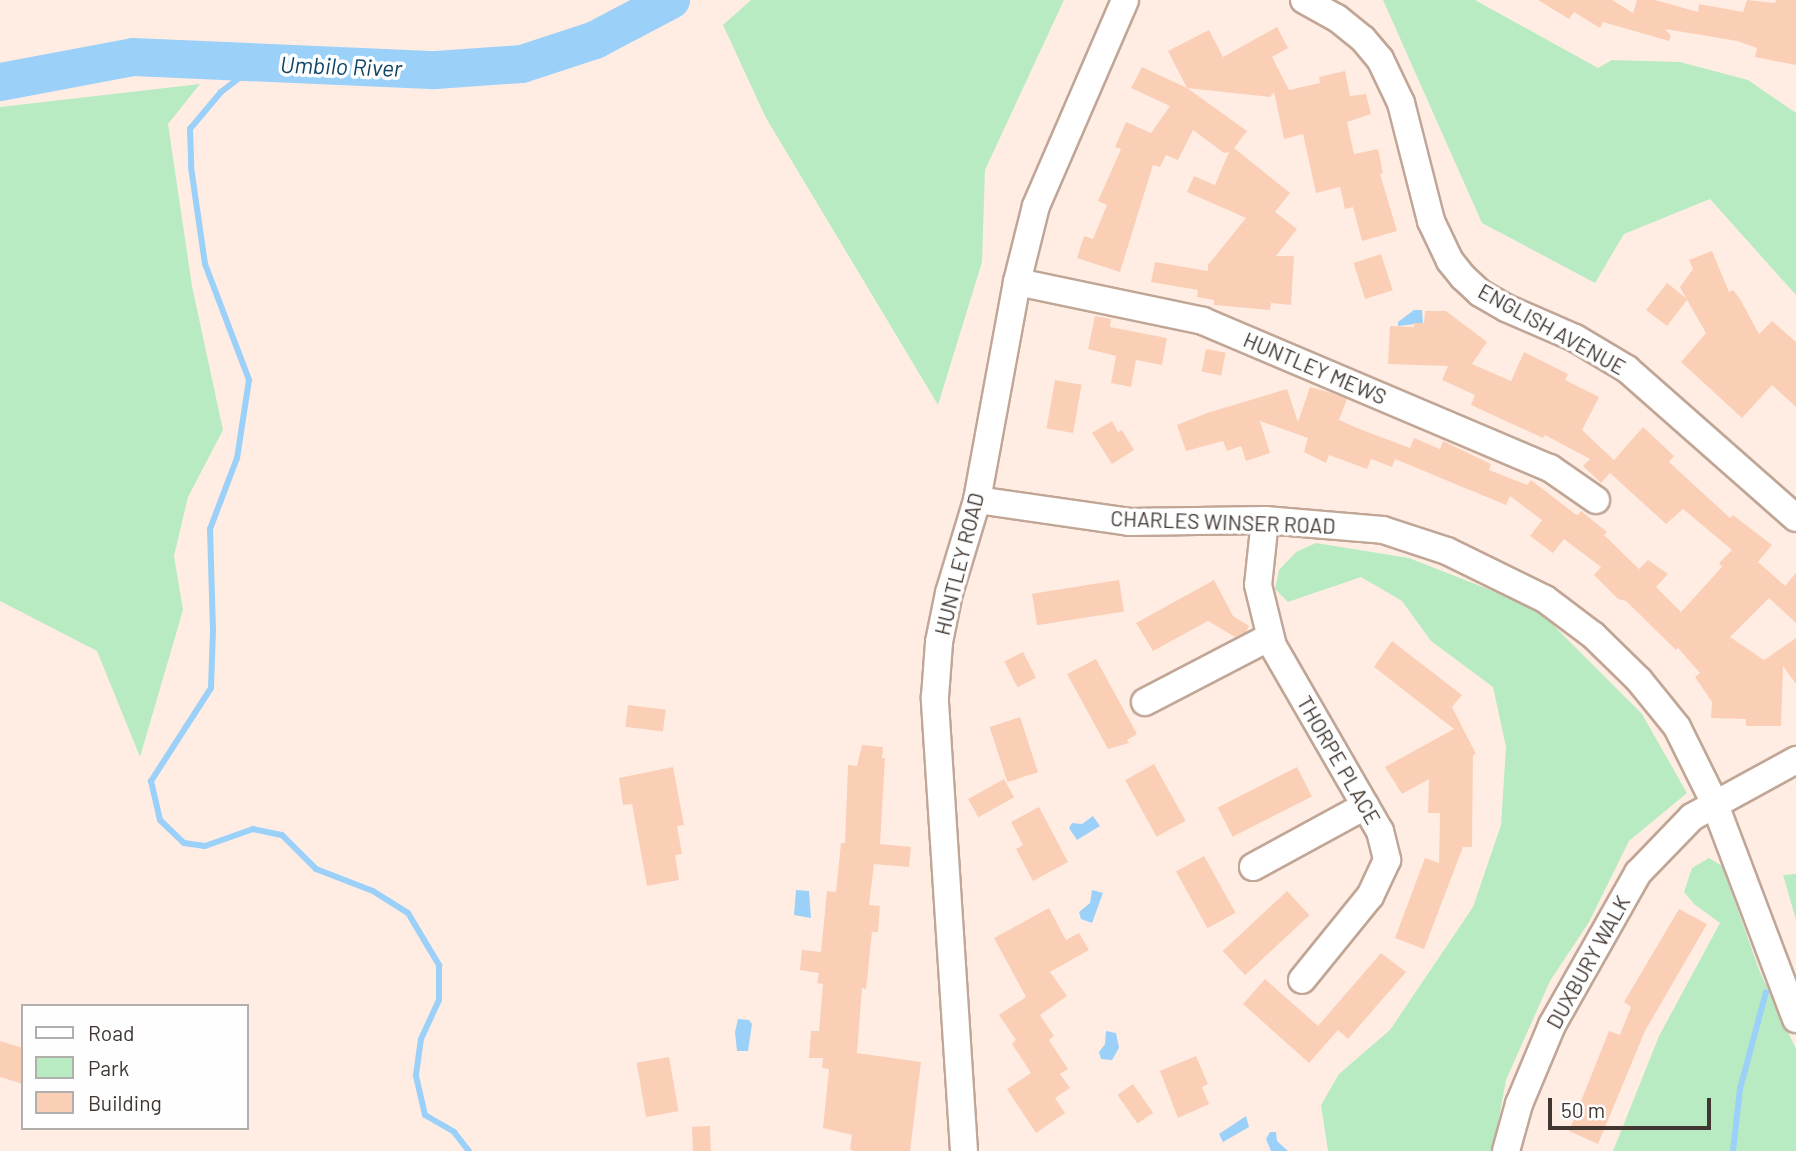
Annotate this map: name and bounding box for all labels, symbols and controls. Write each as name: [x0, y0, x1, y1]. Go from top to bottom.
water label: Umbilo River: [280, 50, 402, 82]
street label: ENGLISH AVENUE: [1474, 278, 1630, 380]
street label: HUNTLEY MEWS: [1240, 327, 1390, 409]
street label: HUNTLEY ROAD: [929, 490, 989, 638]
street label: CHARLES WINSER ROAD: [1110, 505, 1336, 539]
street label: THORPE PLACE: [1292, 691, 1386, 829]
street label: DUXBURY WALK: [1541, 891, 1635, 1033]
legend: [21, 1004, 248, 1130]
text: Road: [88, 1020, 134, 1045]
text: Park: [88, 1055, 129, 1080]
scale bar: [1551, 1084, 1714, 1128]
text: Building: [88, 1090, 162, 1115]
text: 50 m: [1561, 1097, 1605, 1122]

